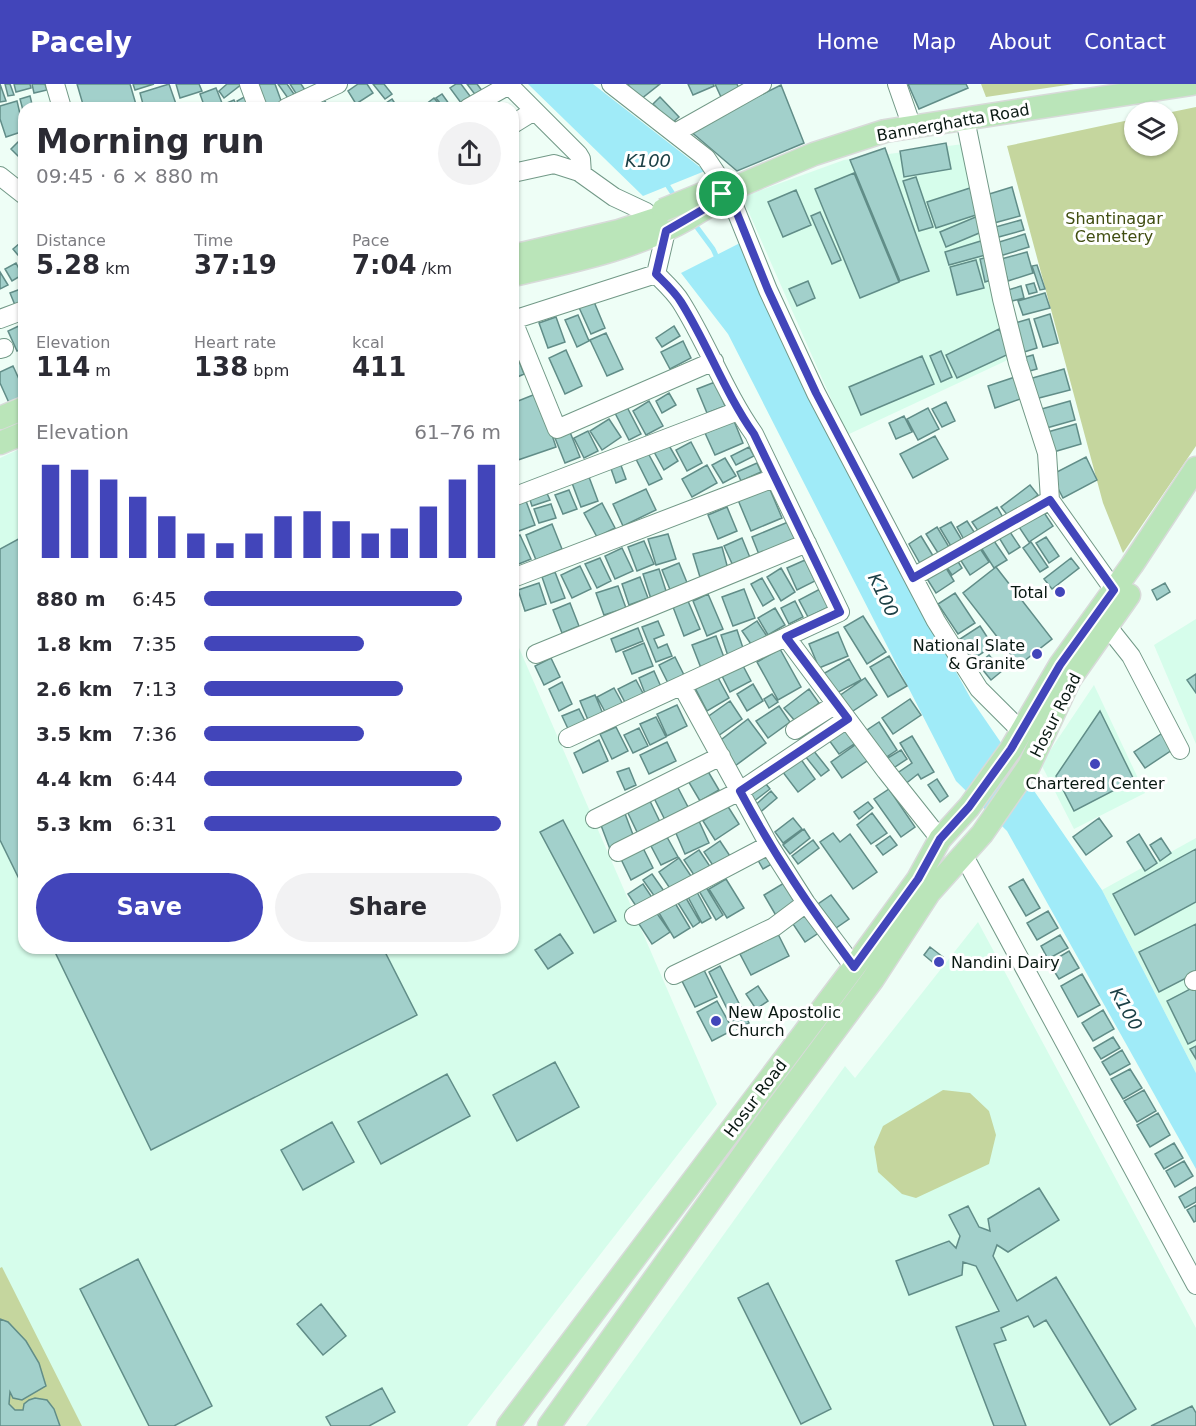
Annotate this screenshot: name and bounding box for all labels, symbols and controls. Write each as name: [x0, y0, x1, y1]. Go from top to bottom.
text: Pacely: [30, 26, 132, 59]
text: Home: [817, 30, 879, 54]
text: Map: [912, 30, 956, 54]
text: About: [989, 30, 1051, 54]
text: Contact: [1084, 30, 1166, 54]
street label: Bannerghatta Road: [875, 100, 1031, 145]
map controls: [1124, 102, 1178, 156]
button: layers: [1124, 102, 1178, 156]
text: Morning run: [36, 122, 264, 161]
button: share: [438, 122, 501, 185]
water label: K100: [625, 150, 671, 171]
text: 09:45 · 6 × 880 m: [36, 164, 219, 188]
pin: [696, 168, 747, 219]
icon: arrive: [705, 177, 738, 210]
park label: Shantinagar Cemetery: [1065, 209, 1163, 246]
text: Distance: [36, 231, 106, 250]
text: Time: [194, 231, 233, 250]
text: Pace: [352, 231, 389, 250]
text: 5.28: [36, 250, 100, 280]
text: 37:19: [194, 250, 277, 280]
text: 7:04: [352, 250, 417, 280]
text: km: [100, 259, 130, 278]
text: /km: [417, 259, 452, 278]
text: Elevation: [36, 333, 110, 352]
text: Heart rate: [194, 333, 276, 352]
text: kcal: [352, 333, 384, 352]
text: 114: [36, 352, 90, 382]
text: 138: [194, 352, 248, 382]
text: 411: [352, 352, 406, 382]
text: m: [90, 361, 111, 380]
text: bpm: [248, 361, 289, 380]
text: Elevation: [36, 420, 129, 444]
text: 61–76 m: [414, 420, 501, 444]
water label: K100: [864, 569, 903, 620]
place label: Total: [1010, 583, 1048, 602]
marker: Total: [1053, 585, 1067, 599]
text: 880 m: [36, 587, 106, 611]
text: 6:45: [132, 587, 177, 611]
text: 1.8 km: [36, 632, 113, 656]
text: 7:35: [132, 632, 177, 656]
place label: National Slate & Granite: [913, 636, 1025, 673]
marker: National Slate & Granite: [1030, 647, 1044, 661]
street label: Hosur Road: [1026, 670, 1085, 761]
text: 2.6 km: [36, 677, 113, 701]
text: 7:13: [132, 677, 177, 701]
text: 3.5 km: [36, 722, 113, 746]
text: 7:36: [132, 722, 177, 746]
marker: Chartered Center: [1088, 757, 1102, 771]
text: 4.4 km: [36, 767, 113, 791]
text: 6:44: [132, 767, 177, 791]
place label: Chartered Center: [1026, 774, 1165, 793]
text: 5.3 km: [36, 812, 113, 836]
text: 6:31: [132, 812, 177, 836]
button: Save: [36, 873, 263, 942]
button: Share: [275, 873, 501, 942]
place label: Nandini Dairy: [951, 953, 1060, 972]
marker: Nandini Dairy: [932, 955, 946, 969]
water label: K100: [1106, 983, 1147, 1034]
place label: New Apostolic Church: [728, 1003, 841, 1040]
marker: New Apostolic Church: [709, 1014, 723, 1028]
street label: Hosur Road: [720, 1056, 791, 1141]

